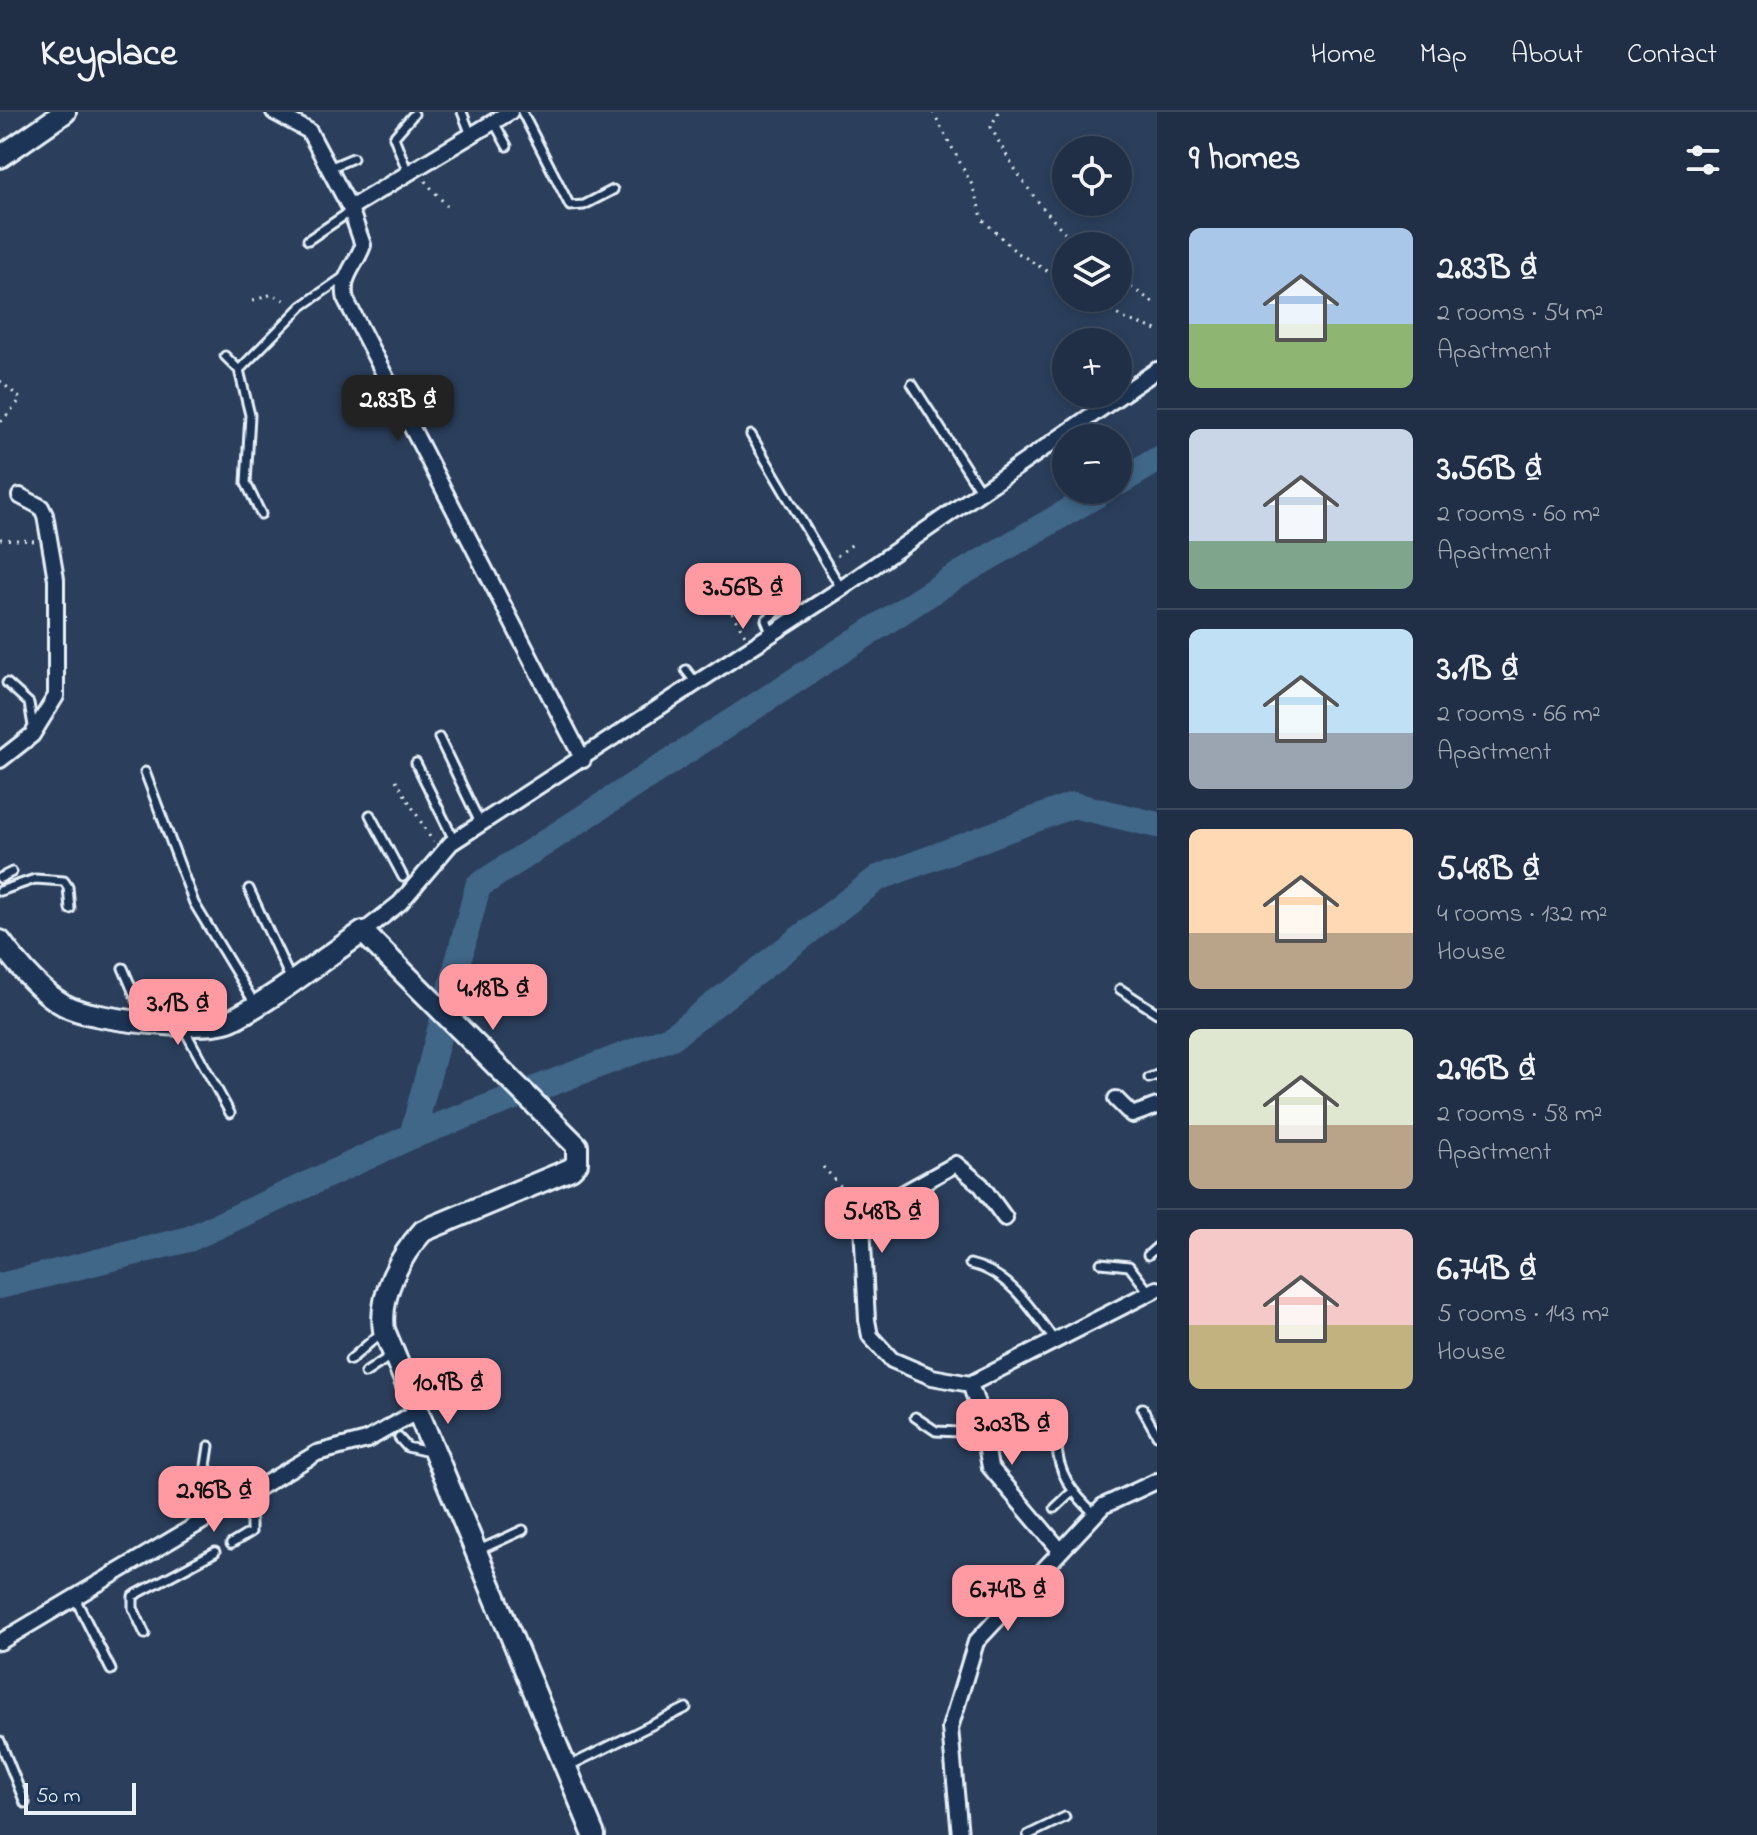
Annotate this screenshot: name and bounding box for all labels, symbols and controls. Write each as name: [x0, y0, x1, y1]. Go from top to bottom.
text: Keyplace: [40, 27, 177, 83]
text: Home: [1310, 35, 1376, 76]
text: Map: [1420, 35, 1467, 76]
text: About: [1511, 35, 1583, 76]
text: Contact: [1627, 35, 1717, 76]
text: 9 homes: [1189, 135, 1301, 185]
map controls: [1052, 136, 1132, 504]
button: locate: [1052, 136, 1132, 216]
icon: filters: [1681, 138, 1725, 182]
button: layers: [1052, 232, 1132, 312]
text: 2.83B ₫: [1437, 245, 1537, 295]
icon: home: [1253, 260, 1349, 356]
text: 2 rooms · 54 m²: [1437, 295, 1603, 333]
button: +: [1052, 328, 1132, 408]
text: Apartment: [1437, 333, 1551, 371]
pin: 2.83B ₫: [324, 375, 472, 443]
text: 2.83B ₫: [360, 382, 436, 420]
button: −: [1052, 424, 1132, 504]
text: 3.56B ₫: [1437, 446, 1542, 496]
icon: home: [1253, 461, 1349, 557]
text: 2 rooms · 60 m²: [1437, 496, 1601, 534]
text: Apartment: [1437, 534, 1551, 572]
pin: 3.56B ₫: [669, 563, 817, 631]
text: 3.56B ₫: [703, 570, 783, 608]
text: 3.1B ₫: [1437, 646, 1518, 696]
icon: home: [1253, 661, 1349, 757]
text: 2 rooms · 66 m²: [1437, 696, 1601, 734]
text: Apartment: [1437, 734, 1551, 772]
text: 5.48B ₫: [1437, 846, 1539, 896]
icon: home: [1253, 861, 1349, 957]
text: 4 rooms · 132 m²: [1437, 896, 1608, 934]
text: House: [1437, 934, 1505, 972]
pin: 4.18B ₫: [419, 964, 567, 1032]
text: 4.18B ₫: [457, 971, 529, 1009]
pin: 3.1B ₫: [113, 979, 243, 1047]
text: 3.1B ₫: [147, 986, 209, 1024]
text: 2.96B ₫: [1437, 1046, 1535, 1096]
icon: home: [1253, 1061, 1349, 1157]
text: 2 rooms · 58 m²: [1437, 1096, 1603, 1134]
text: Apartment: [1437, 1134, 1551, 1172]
pin: 5.48B ₫: [808, 1187, 956, 1255]
text: 5.48B ₫: [843, 1194, 921, 1232]
text: 6.74B ₫: [1437, 1246, 1536, 1296]
icon: home: [1253, 1261, 1349, 1357]
text: 5 rooms · 143 m²: [1437, 1296, 1610, 1334]
text: House: [1437, 1334, 1505, 1372]
pin: 10.9B ₫: [374, 1358, 522, 1426]
text: 10.9B ₫: [413, 1365, 483, 1403]
pin: 3.03B ₫: [938, 1399, 1086, 1467]
text: 3.03B ₫: [974, 1406, 1050, 1444]
pin: 2.96B ₫: [140, 1466, 288, 1534]
text: 2.96B ₫: [176, 1473, 252, 1511]
pin: 6.74B ₫: [934, 1565, 1082, 1633]
text: 6.74B ₫: [970, 1572, 1046, 1610]
scale bar: [24, 1779, 136, 1815]
text: 50 m: [36, 1781, 81, 1813]

